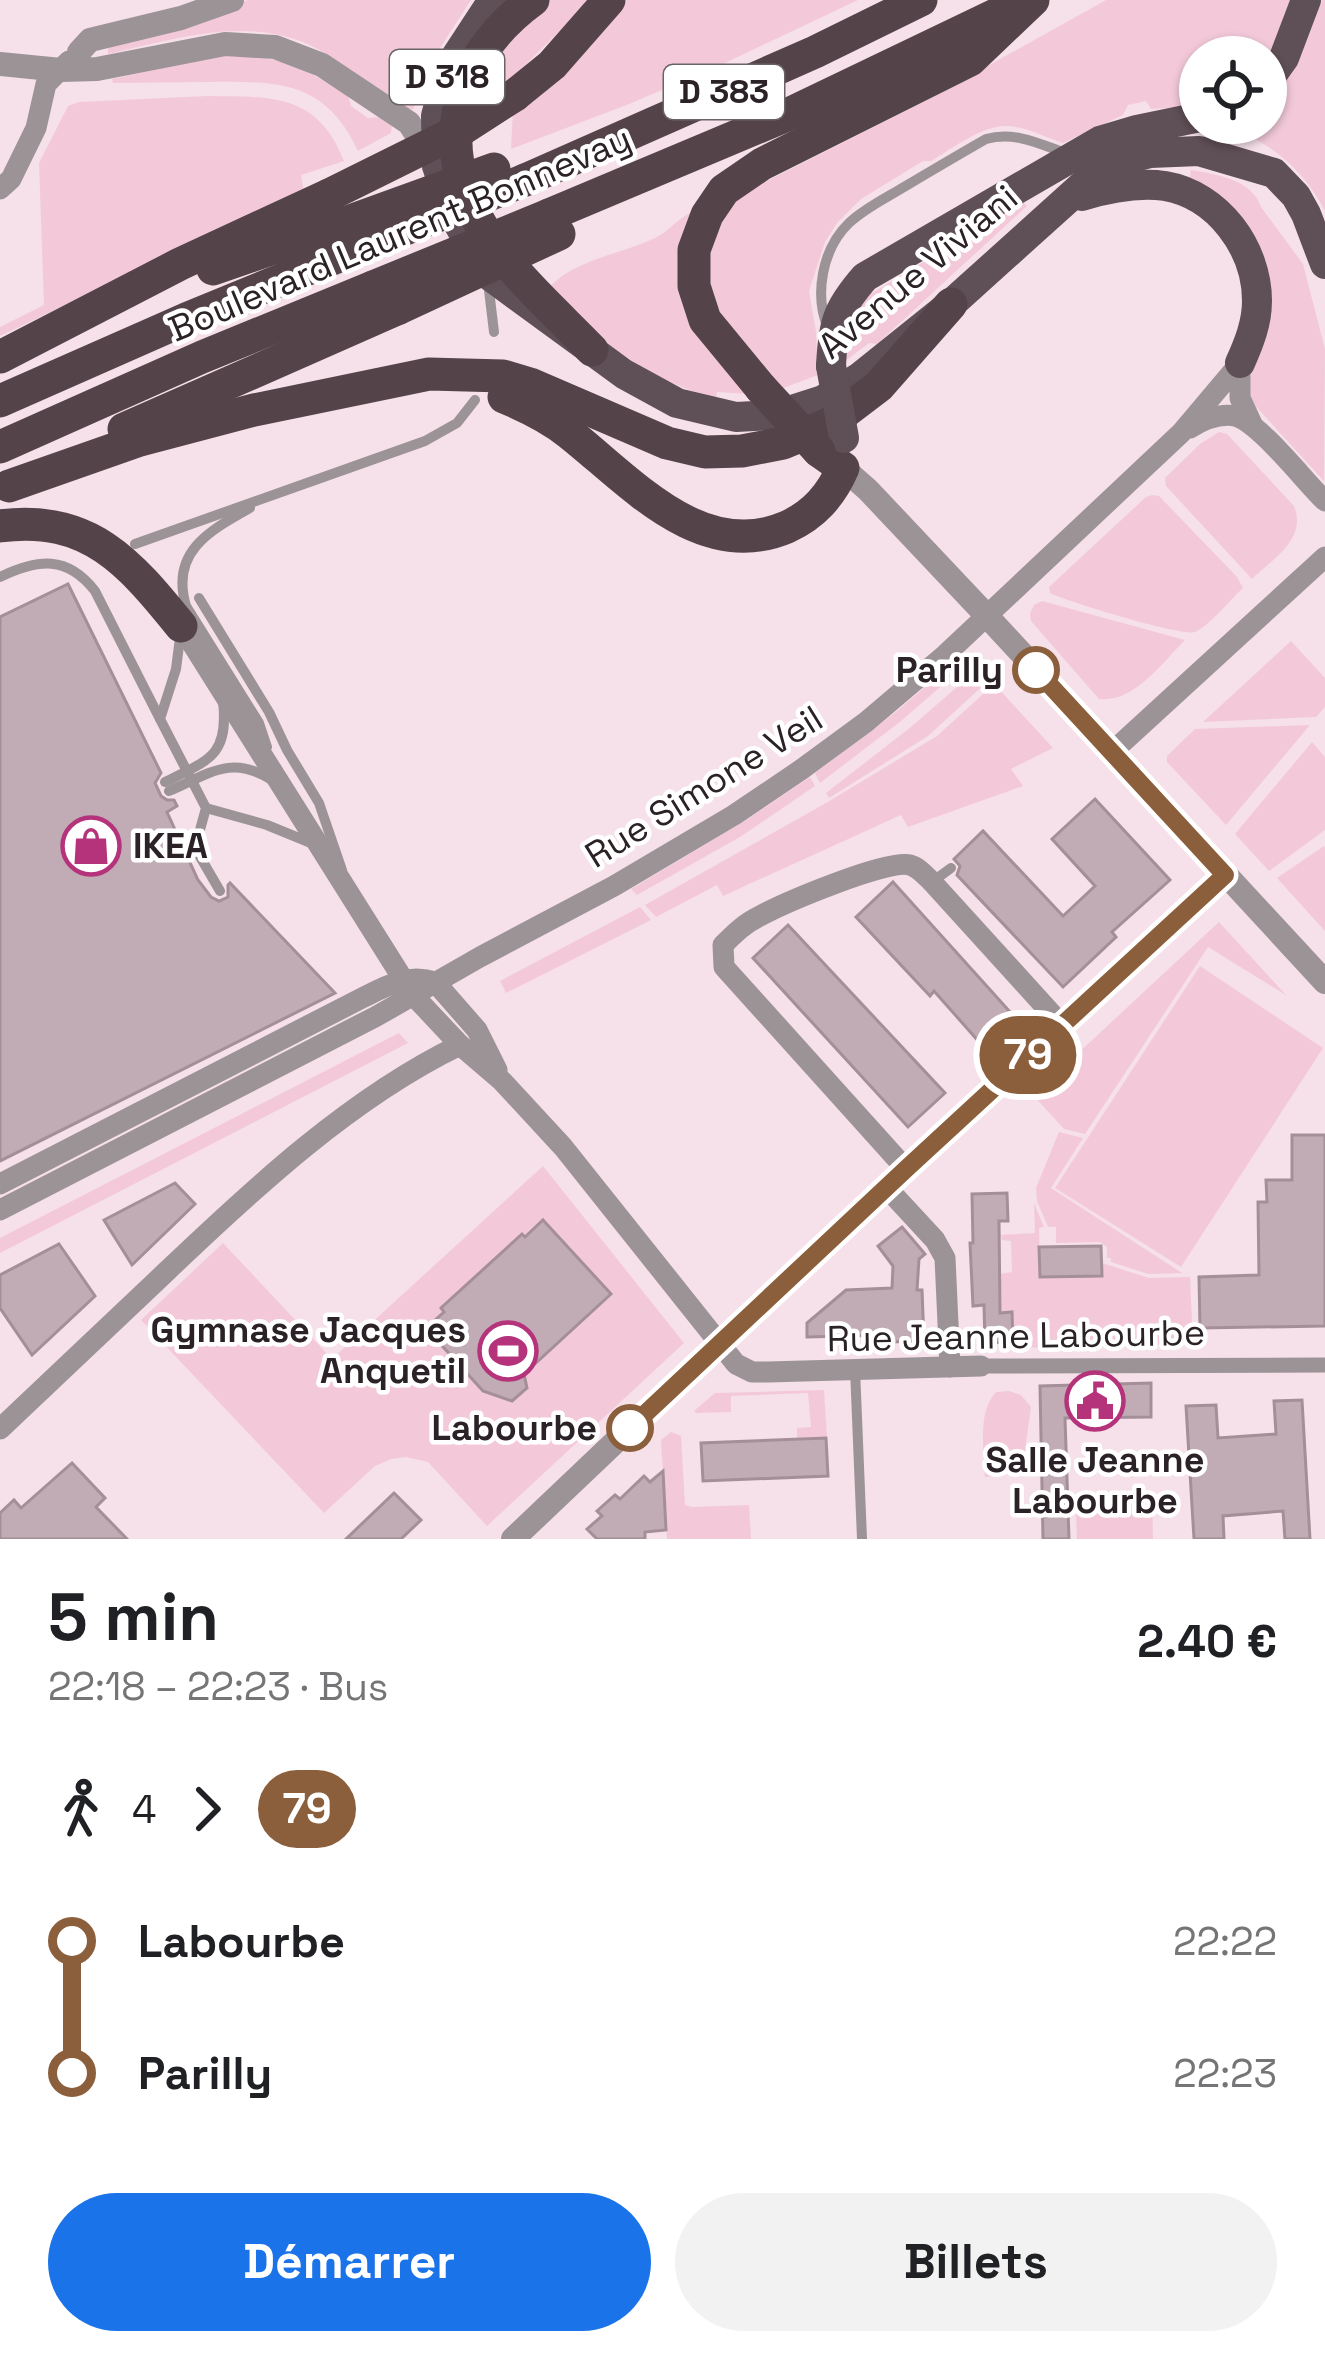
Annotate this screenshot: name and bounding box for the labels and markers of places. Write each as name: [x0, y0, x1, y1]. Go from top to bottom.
place label: Parilly: [896, 647, 1003, 693]
marker: Parilly: [1014, 648, 1058, 692]
shop icon: IKEA: [60, 815, 122, 877]
place label: IKEA: [133, 823, 208, 869]
place label: Gymnase Jacques Anquetil: [151, 1307, 466, 1394]
sports icon: Gymnase Jacques Anquetil: [477, 1320, 539, 1382]
public building icon: Salle Jeanne Labourbe: [1064, 1370, 1126, 1432]
place label: Labourbe: [432, 1405, 597, 1451]
marker: Labourbe: [608, 1406, 652, 1450]
place label: Salle Jeanne Labourbe: [986, 1437, 1205, 1524]

